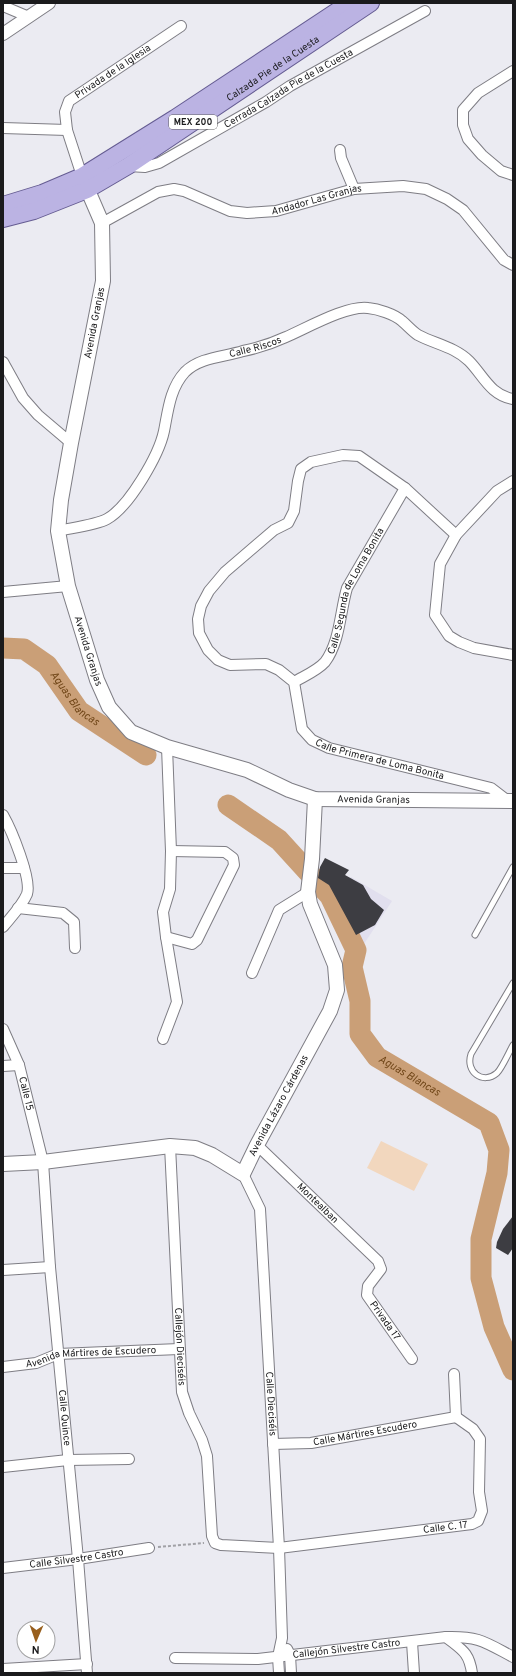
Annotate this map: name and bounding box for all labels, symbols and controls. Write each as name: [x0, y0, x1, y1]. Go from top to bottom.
street label: Calzada Pie de la Cuesta: [224, 33, 322, 105]
street label: Privada de la Iglesia: [72, 42, 153, 102]
street label: Cerrada Calzada Pie de la Cuesta: [222, 46, 355, 131]
road number: MEX 200: [169, 115, 217, 129]
street label: Andador Las Granjas: [271, 182, 363, 218]
street label: Avenida Granjas: [82, 286, 108, 360]
street label: Calle Riscos: [228, 333, 284, 361]
street label: Calle Segunda de Loma Bonita: [324, 526, 387, 657]
street label: Avenida Granjas: [71, 614, 106, 688]
water label: Aguas Blancas: [47, 669, 103, 730]
street label: Calle Primera de Loma Bonita: [313, 736, 445, 783]
street label: Avenida Granjas: [337, 793, 410, 806]
street label: Avenida Lázaro Cárdenas: [246, 1052, 311, 1158]
water label: Aguas Blancas: [376, 1052, 444, 1100]
street label: Calle 15: [16, 1075, 37, 1112]
street label: Montealban: [294, 1180, 341, 1226]
street label: Privada 17: [367, 1298, 403, 1343]
street label: Callejón Dieciséis: [171, 1307, 188, 1386]
street label: Avenida Mártires de Escudero: [25, 1343, 157, 1371]
street label: Calle Dieciséis: [263, 1371, 279, 1437]
street label: Calle Quince: [55, 1389, 74, 1447]
street label: Calle Mártires Escudero: [312, 1418, 419, 1449]
street label: Calle C. 17: [422, 1518, 468, 1537]
street label: Calle Silvestre Castro: [29, 1546, 125, 1571]
north arrow: [16, 1620, 56, 1660]
street label: Callejón Silvestre Castro: [292, 1636, 401, 1661]
text: N: [31, 1642, 40, 1656]

